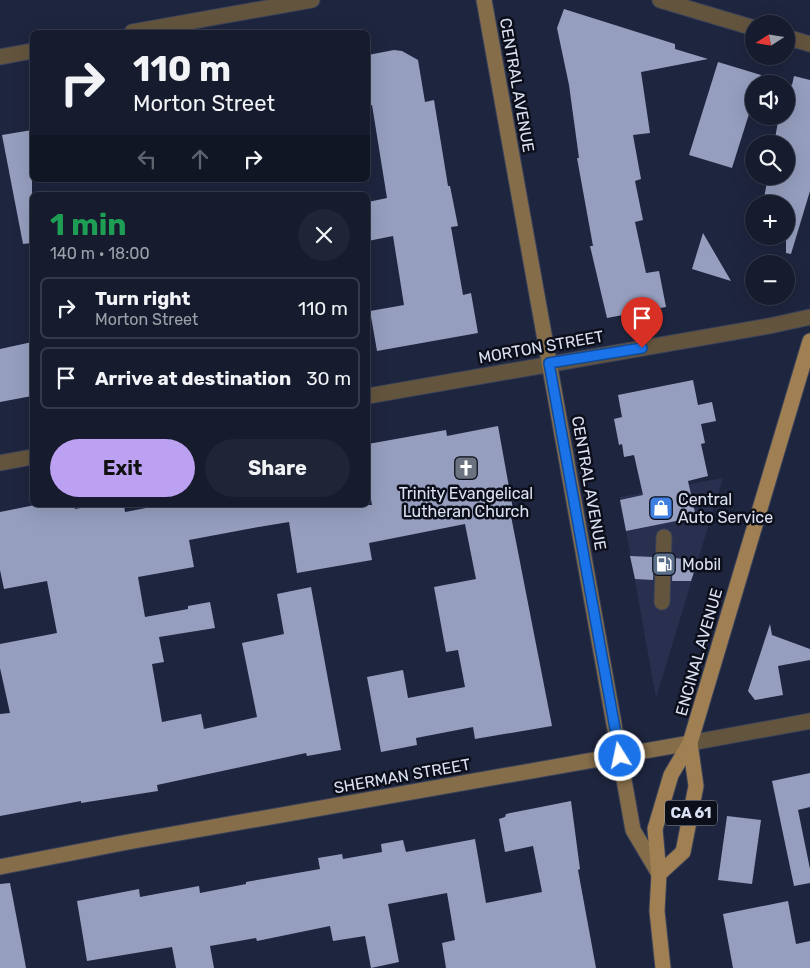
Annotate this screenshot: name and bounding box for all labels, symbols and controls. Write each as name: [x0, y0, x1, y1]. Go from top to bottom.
north arrow: [745, 15, 795, 65]
map controls: [745, 15, 795, 305]
street label: CENTRAL AVENUE: [496, 16, 538, 154]
text: 110 m: [133, 48, 231, 90]
icon: right: [50, 50, 115, 115]
button: sound: [745, 75, 795, 125]
text: Morton Street: [133, 90, 275, 117]
button: search: [745, 135, 795, 185]
icon: left: [133, 145, 161, 173]
icon: ahead: [186, 145, 214, 173]
icon: right: [239, 145, 267, 173]
button: +: [745, 195, 795, 245]
text: 1 min: [50, 207, 127, 243]
button: close: [298, 209, 350, 261]
text: 140 m · 18:00: [50, 244, 150, 263]
button: −: [745, 255, 795, 305]
text: Turn right: [95, 287, 190, 310]
icon: right: [52, 294, 80, 322]
text: 110 m: [298, 297, 348, 320]
pin: [621, 297, 663, 348]
icon: arrive: [628, 304, 656, 332]
text: Morton Street: [95, 310, 198, 329]
street label: MORTON STREET: [477, 327, 605, 367]
icon: arrive: [52, 364, 80, 392]
text: Arrive at destination: [95, 367, 291, 390]
text: 30 m: [306, 367, 351, 390]
street label: CENTRAL AVENUE: [568, 414, 610, 552]
button: Exit: [50, 439, 195, 497]
button: Share: [205, 439, 350, 497]
church icon: Trinity Evangelical Lutheran Church: [453, 455, 479, 481]
place label: Trinity Evangelical Lutheran Church: [399, 484, 533, 521]
place label: Central Auto Service: [678, 490, 773, 527]
shop icon: Central Auto Service: [648, 495, 674, 521]
fuel station icon: Mobil: [651, 551, 677, 577]
place label: Mobil: [682, 555, 721, 574]
street label: ENCINAL AVENUE: [672, 586, 726, 718]
position arrow: [593, 729, 645, 781]
street label: SHERMAN STREET: [332, 755, 472, 797]
road number: CA 61: [665, 800, 717, 826]

